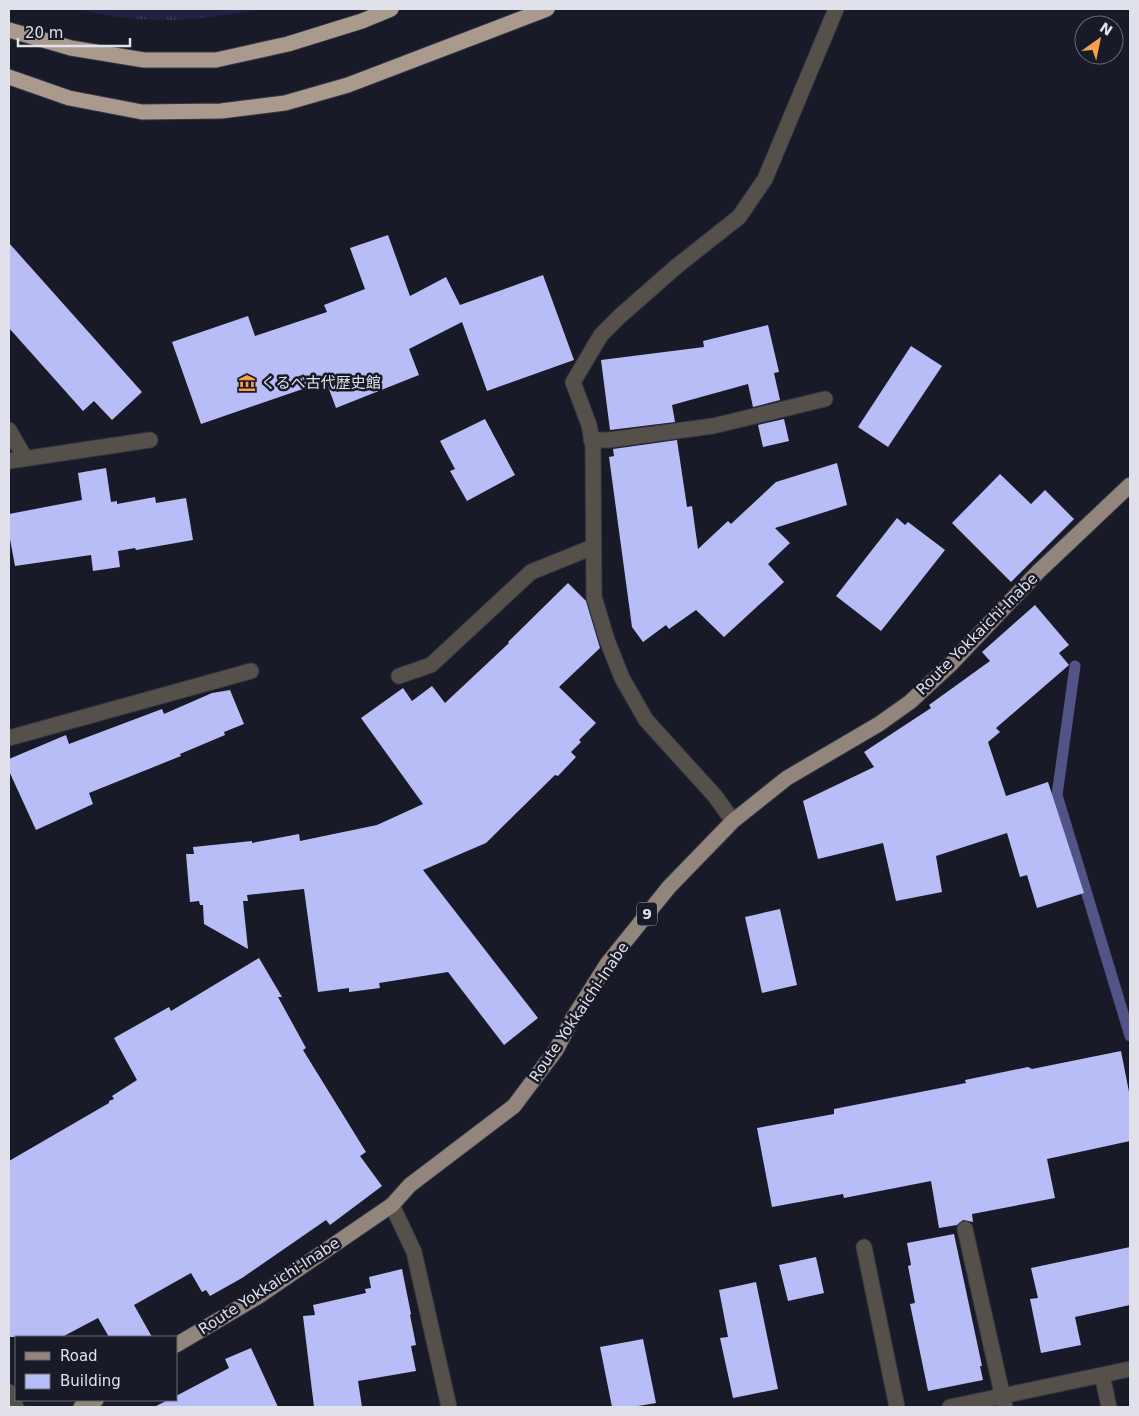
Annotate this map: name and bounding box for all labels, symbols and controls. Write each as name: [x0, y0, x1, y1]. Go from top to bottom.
scale bar: [18, 15, 130, 47]
north arrow: [1074, 15, 1124, 65]
text: N: [1097, 19, 1115, 39]
text: 20 m: [25, 24, 63, 42]
museum icon: くるべ古代歴史館: [237, 373, 257, 393]
place label: くるべ古代歴史館: [261, 374, 381, 392]
street label: Route Yokkaichi-Inabe: [913, 570, 1041, 698]
road number: 9: [637, 902, 657, 926]
street label: Route Yokkaichi-Inabe: [526, 939, 632, 1085]
street label: Route Yokkaichi-Inabe: [195, 1234, 343, 1338]
legend: [15, 1336, 178, 1401]
text: Road: [60, 1347, 98, 1365]
text: Building: [60, 1372, 121, 1390]

